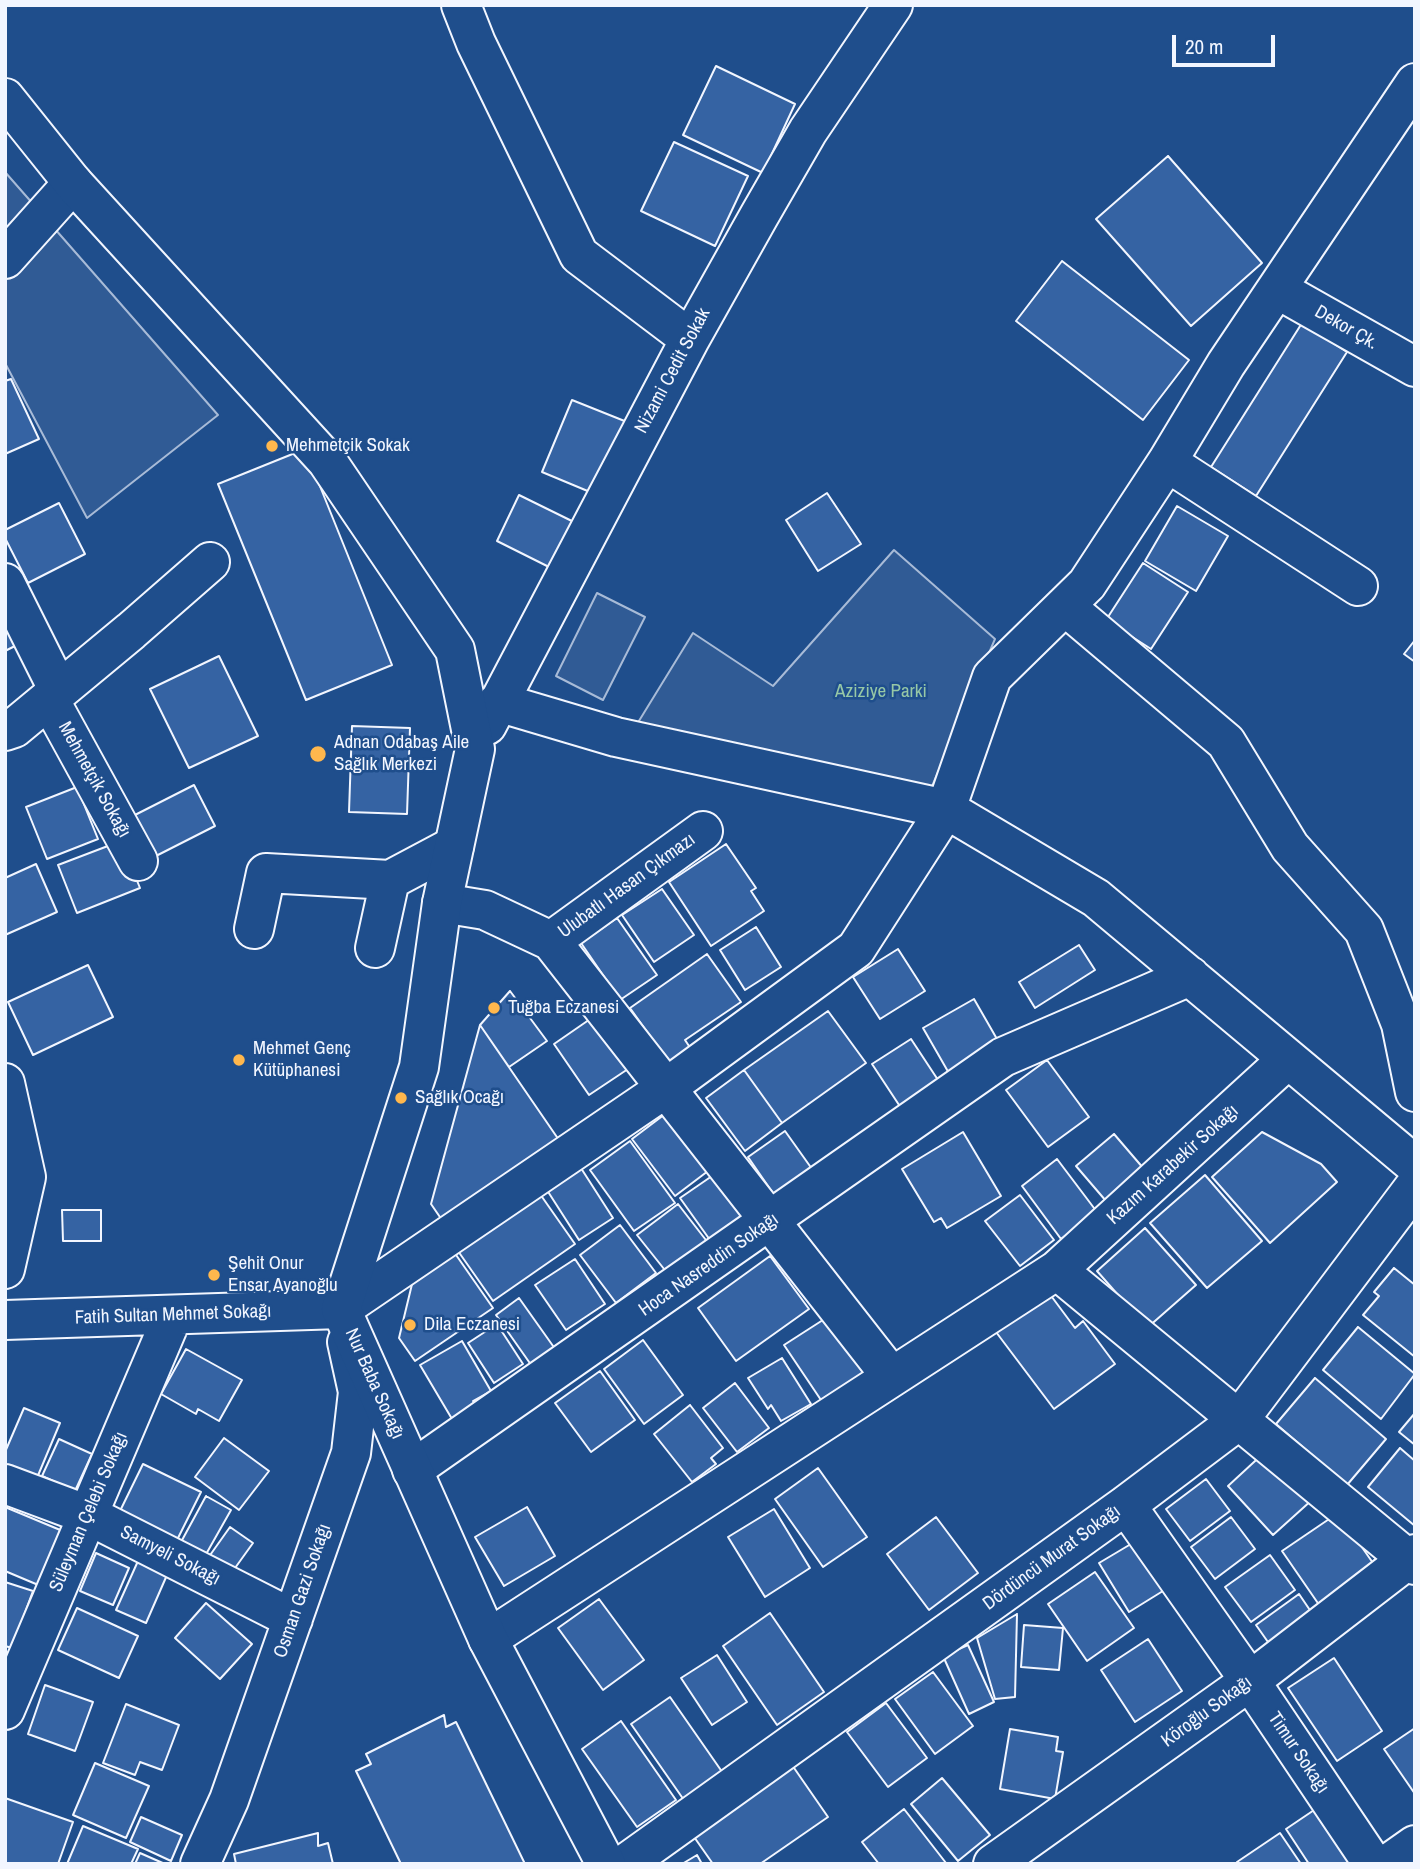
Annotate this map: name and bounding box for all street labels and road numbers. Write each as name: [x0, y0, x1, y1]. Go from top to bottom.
street label: Dekor Çk.: [1310, 301, 1382, 355]
street label: Nizami Cedit Sokak: [630, 304, 716, 438]
street label: Mehmetçik Sokağı: [53, 718, 135, 842]
street label: Ulubatlı Hasan Çıkmazı: [554, 829, 700, 943]
street label: Kazım Karabekir Sokağı: [1103, 1100, 1243, 1230]
street label: Hoca Nasreddin Sokağı: [635, 1208, 783, 1322]
street label: Fatih Sultan Mehmet Sokağı: [74, 1300, 272, 1330]
street label: Nur Baba Sokağı: [339, 1325, 409, 1443]
street label: Süleyman Çelebi Sokağı: [45, 1429, 133, 1595]
street label: Dördüncü Murat Sokağı: [979, 1500, 1125, 1616]
street label: Samyeli Sokağı: [116, 1521, 224, 1591]
street label: Osman Gazi Sokağı: [269, 1521, 337, 1661]
street label: Köroğlu Sokağı: [1157, 1671, 1257, 1753]
street label: Timur Sokağı: [1262, 1708, 1334, 1798]

